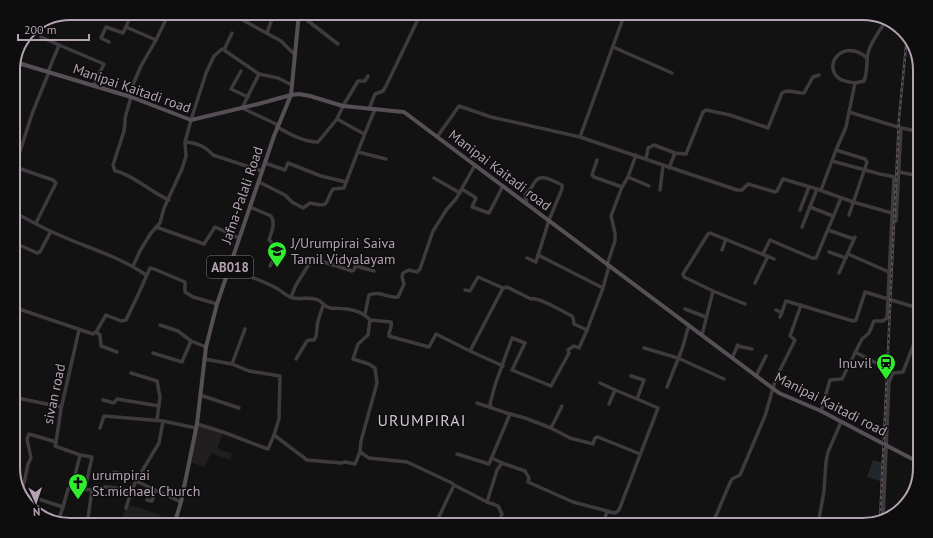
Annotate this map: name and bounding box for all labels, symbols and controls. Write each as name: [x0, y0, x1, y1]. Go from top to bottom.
scale bar: [18, 16, 89, 42]
text: 200 m: [24, 22, 57, 37]
street label: Manipai Kaitadi road: [71, 59, 193, 117]
street label: Manipai Kaitadi road: [445, 126, 555, 214]
street label: Jafna-Palali Road: [217, 144, 267, 247]
place label: J/Urumpirai Saiva Tamil Vidyalayam: [290, 234, 395, 268]
school or university icon: J/Urumpirai Saiva Tamil Vidyalayam: [266, 240, 288, 268]
road number: AB018: [207, 256, 253, 278]
station icon: Inuvil: [875, 352, 897, 380]
place label: Inuvil: [838, 354, 872, 372]
street label: sivan road: [39, 362, 69, 426]
street label: Manipai Kaitadi road: [772, 368, 890, 440]
district label: URUMPIRAI: [378, 410, 466, 430]
place label: urumpirai St.michael Church: [92, 466, 200, 500]
church icon: urumpirai St.michael Church: [67, 472, 89, 500]
north arrow: [16, 482, 56, 522]
text: N: [33, 505, 41, 519]

